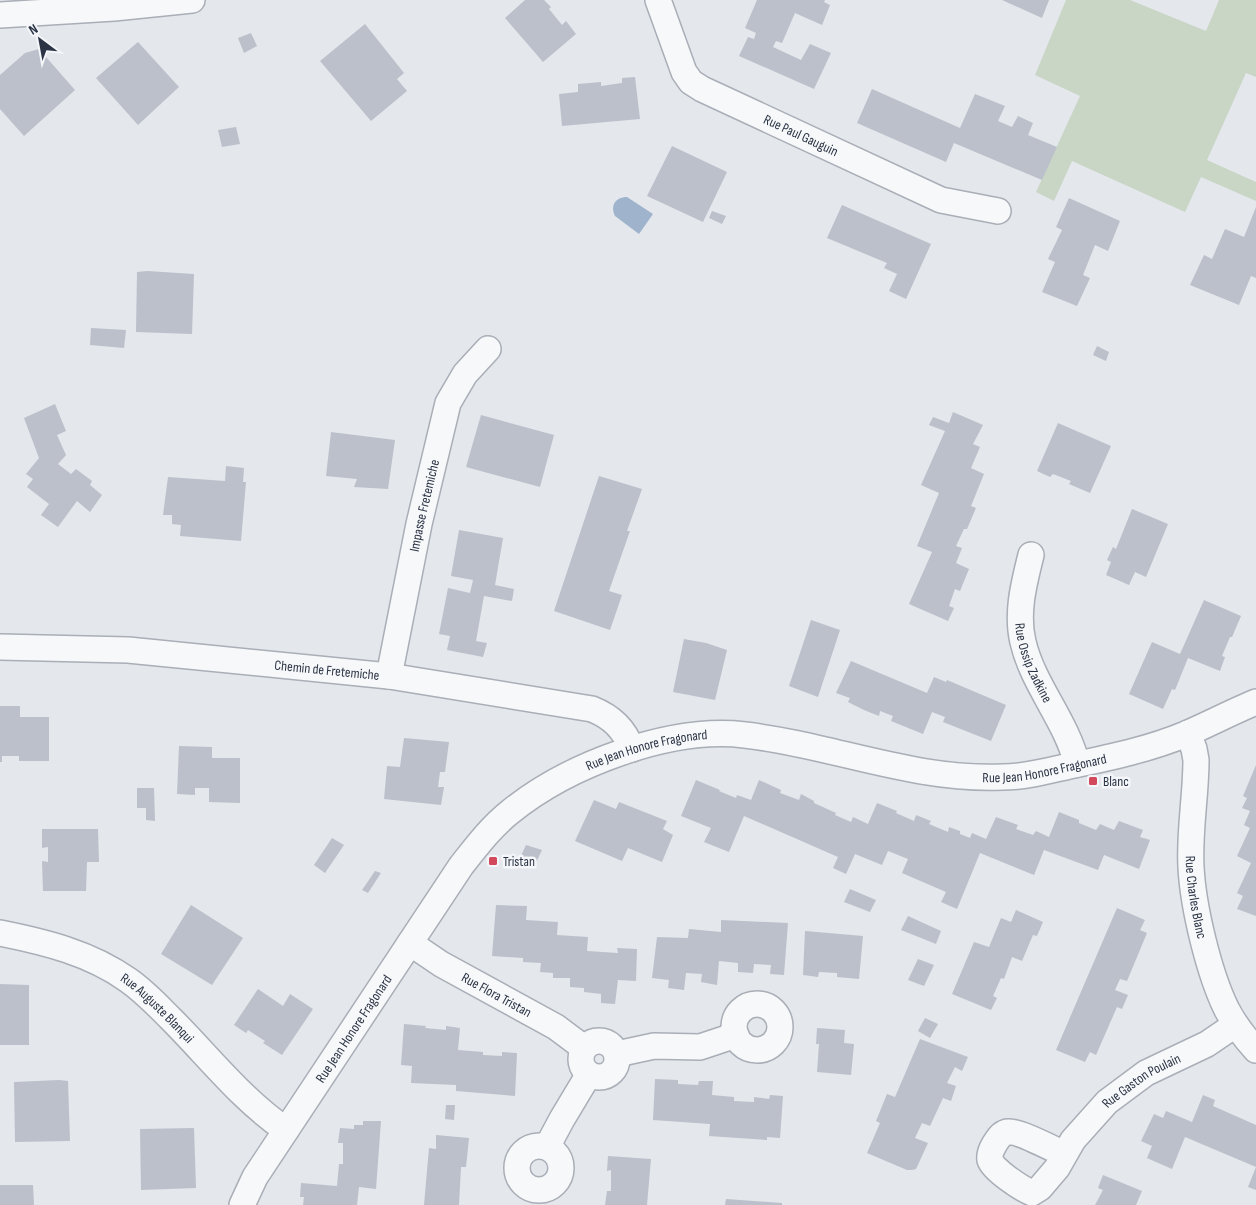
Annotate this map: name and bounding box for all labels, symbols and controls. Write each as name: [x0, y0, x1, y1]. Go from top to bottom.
north arrow: [15, 15, 65, 65]
text: N: [26, 20, 41, 39]
street label: Rue Paul Gauguin: [761, 111, 841, 160]
street label: Impasse Fretemiche: [406, 458, 443, 553]
street label: Rue Ossip Zadkine: [1011, 622, 1056, 706]
street label: Chemin de Fretemiche: [274, 657, 380, 684]
street label: Rue Jean Honore Fragonard: [583, 726, 708, 775]
street label: Rue Jean Honore Fragonard: [982, 750, 1108, 786]
place label: Blanc: [1103, 773, 1129, 790]
marker: Blanc: [1087, 775, 1099, 787]
place label: Tristan: [503, 853, 535, 870]
marker: Tristan: [487, 855, 499, 867]
street label: Rue Charles Blanc: [1182, 855, 1210, 940]
street label: Rue Auguste Blanqui: [117, 969, 198, 1047]
street label: Rue Flora Tristan: [459, 969, 534, 1021]
street label: Rue Jean Honore Fragonard: [312, 972, 396, 1086]
street label: Rue Gaston Poulain: [1098, 1050, 1183, 1111]

